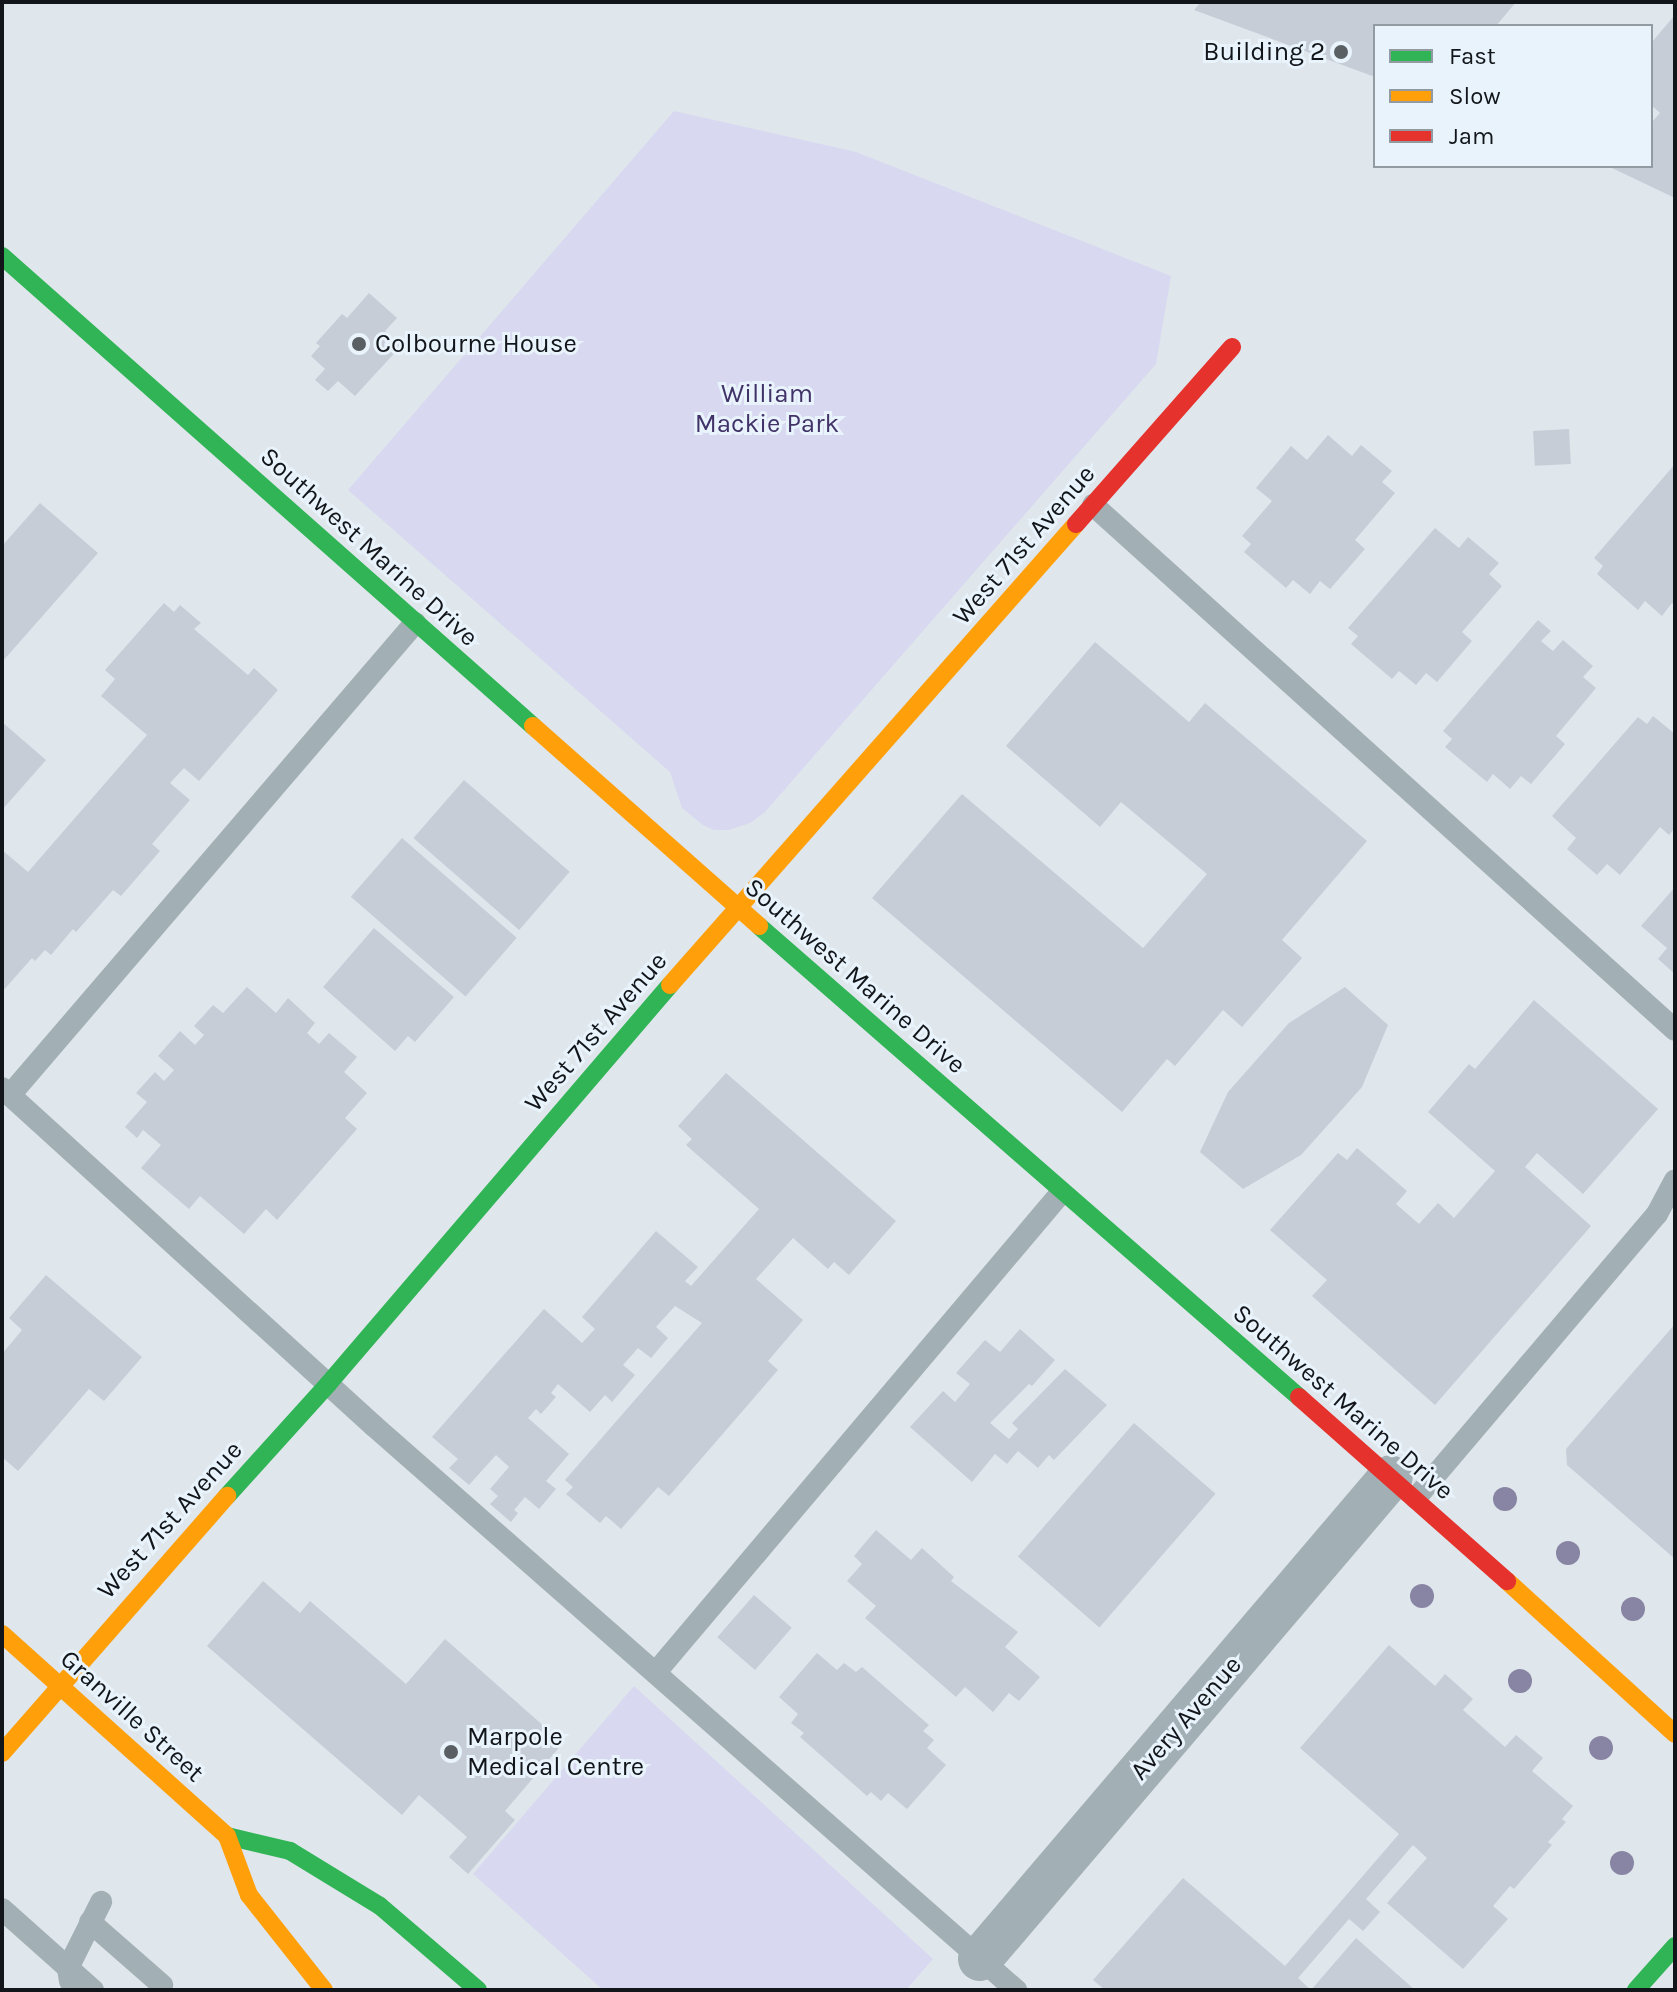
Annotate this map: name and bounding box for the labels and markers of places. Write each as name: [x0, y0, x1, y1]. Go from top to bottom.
place label: Building 2: [1203, 36, 1325, 68]
marker: Building 2: [1332, 43, 1350, 61]
place label: Colbourne House: [375, 328, 577, 360]
marker: Colbourne House: [350, 335, 368, 353]
place label: Marpole Medical Centre: [467, 1721, 644, 1782]
marker: Marpole Medical Centre: [442, 1743, 460, 1761]

